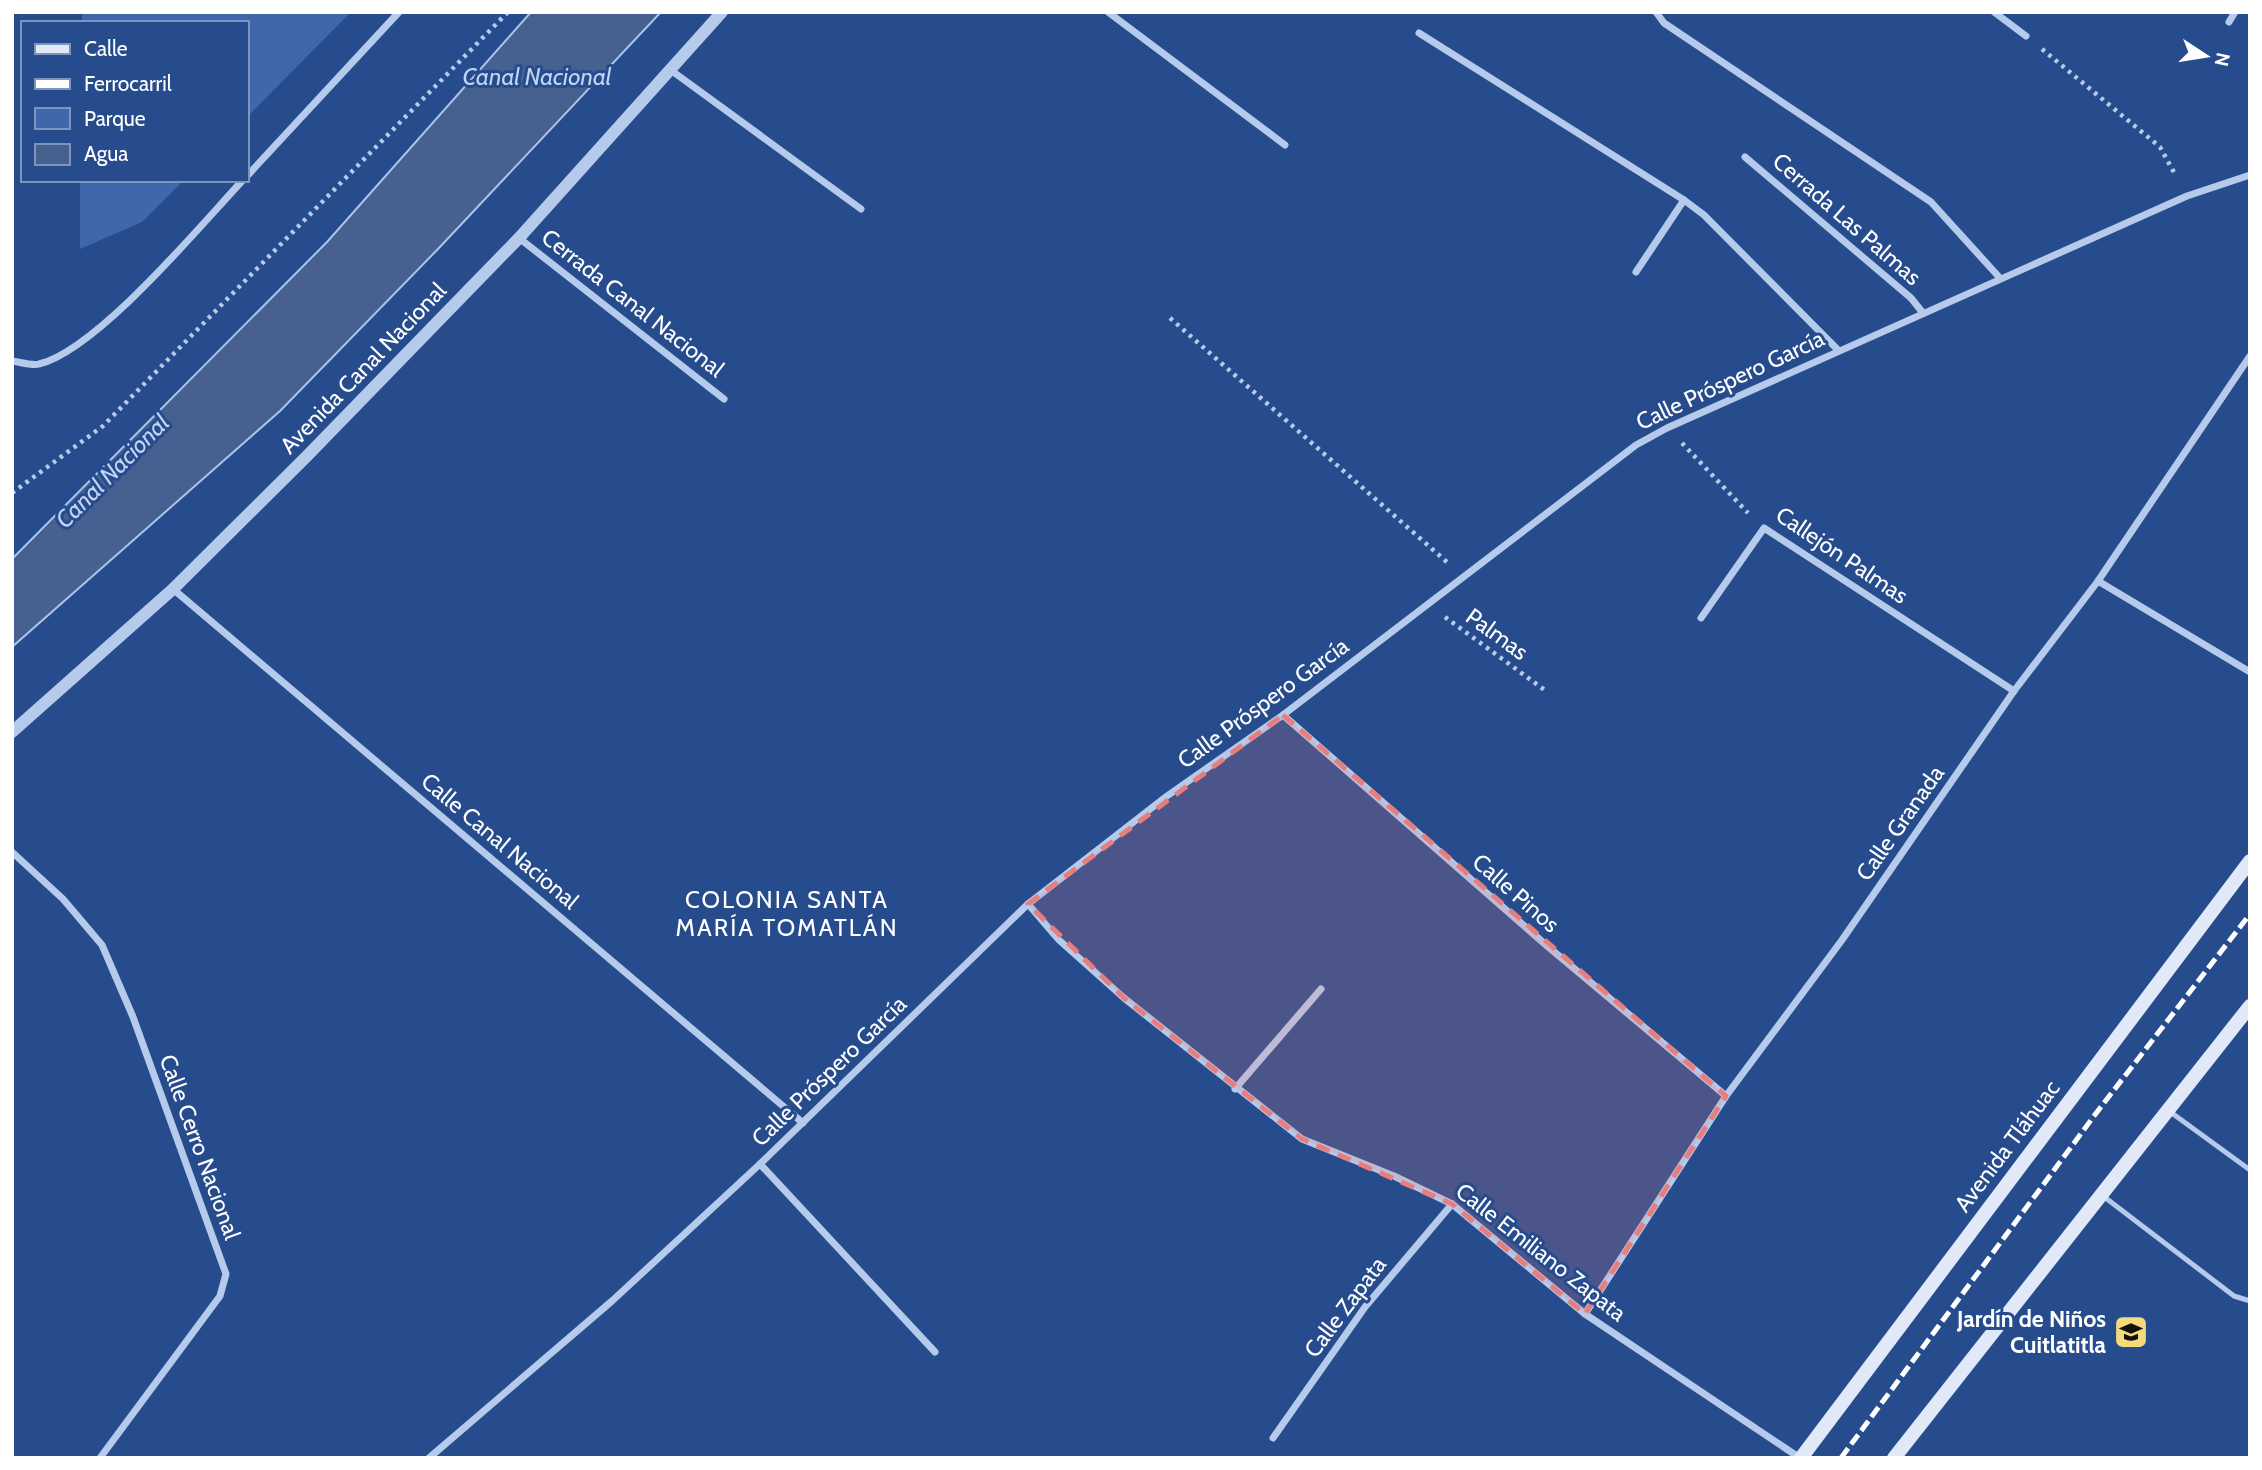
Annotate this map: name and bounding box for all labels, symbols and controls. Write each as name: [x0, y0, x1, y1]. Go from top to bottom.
legend: [21, 21, 248, 182]
north arrow: [2171, 21, 2241, 91]
text: Calle: [84, 36, 128, 61]
text: N: [2209, 50, 2235, 68]
water label: Canal Nacional: [463, 62, 612, 91]
text: Ferrocarril: [84, 71, 172, 96]
text: Parque: [84, 106, 146, 131]
text: Agua: [84, 141, 128, 166]
street label: Cerrada Las Palmas: [1767, 147, 1927, 291]
street label: Cerrada Canal Nacional: [536, 223, 730, 383]
street label: Avenida Canal Nacional: [274, 276, 452, 459]
street label: Calle Próspero García: [1632, 324, 1828, 436]
water label: Canal Nacional: [49, 408, 175, 534]
street label: Callejón Palmas: [1771, 501, 1913, 609]
street label: Palmas: [1460, 602, 1534, 666]
street label: Calle Próspero García: [1172, 632, 1354, 774]
street label: Calle Granada: [1850, 760, 1950, 886]
street label: Calle Canal Nacional: [416, 767, 585, 915]
street label: Calle Pinos: [1467, 848, 1565, 938]
district label: COLONIA SANTA MARÍA TOMATLÁN: [675, 885, 899, 942]
street label: Calle Próspero García: [746, 990, 912, 1152]
street label: Calle Cerro Nacional: [154, 1051, 247, 1244]
street label: Avenida Tláhuac: [1948, 1075, 2066, 1217]
street label: Calle Emiliano Zapata: [1450, 1177, 1632, 1327]
street label: Calle Zapata: [1298, 1251, 1392, 1363]
place label: Jardín de Niños Cuitlatitla: [1956, 1305, 2107, 1359]
school or university icon: Jardín de Niños Cuitlatitla: [2112, 1313, 2150, 1351]

